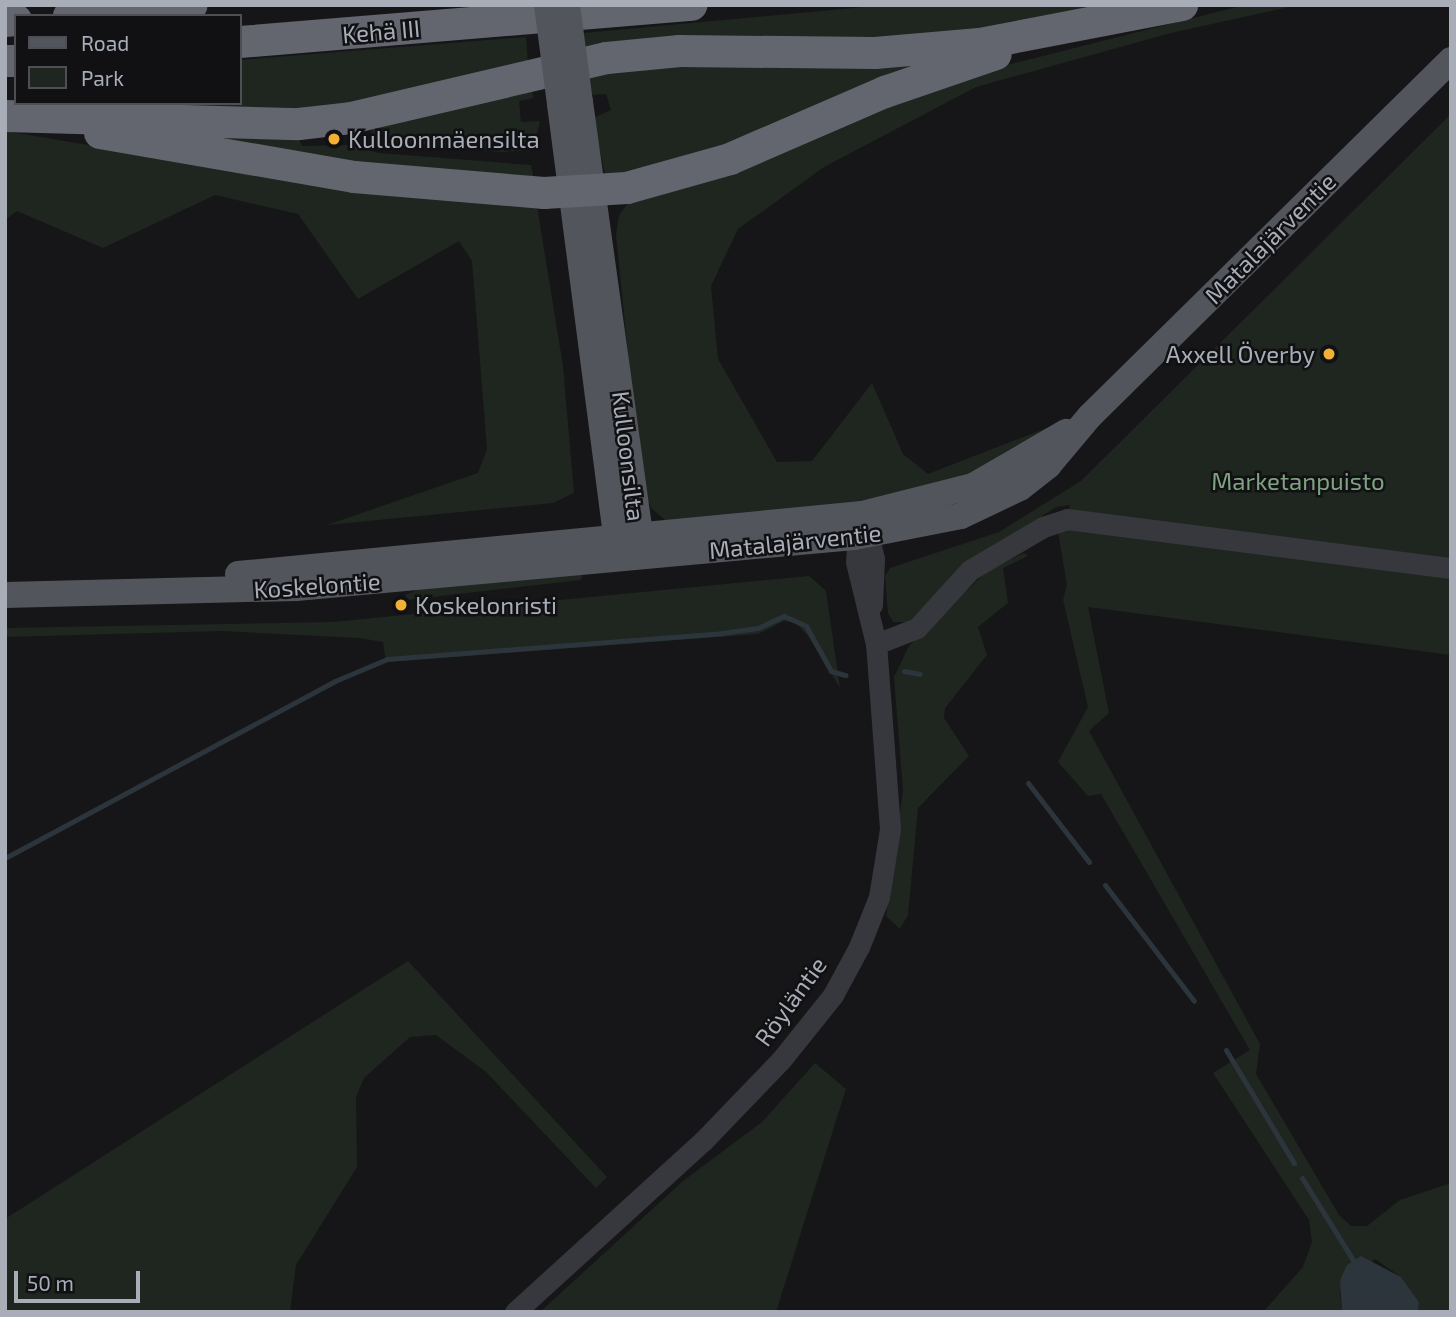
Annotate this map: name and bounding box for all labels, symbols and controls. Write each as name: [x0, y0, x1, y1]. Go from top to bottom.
street label: Kehä III: [341, 13, 421, 49]
legend: [14, 14, 242, 105]
text: Road: [81, 30, 129, 55]
text: Park: [81, 65, 124, 90]
place label: Kulloonmäensilta: [348, 125, 540, 153]
marker: Kulloonmäensilta: [326, 131, 342, 147]
street label: Matalajärventie: [1199, 167, 1341, 309]
place label: Axxell Överby: [1165, 340, 1315, 368]
marker: Axxell Överby: [1321, 346, 1337, 362]
street label: Kulloonsilta: [607, 389, 651, 523]
park label: Marketanpuisto: [1211, 467, 1385, 495]
street label: Matalajärventie: [707, 518, 883, 564]
street label: Koskelontie: [253, 566, 381, 604]
place label: Koskelonristi: [415, 591, 557, 619]
marker: Koskelonristi: [393, 597, 409, 613]
street label: Röyläntie: [748, 951, 832, 1051]
scale bar: [18, 1258, 144, 1302]
text: 50 m: [27, 1270, 74, 1295]

